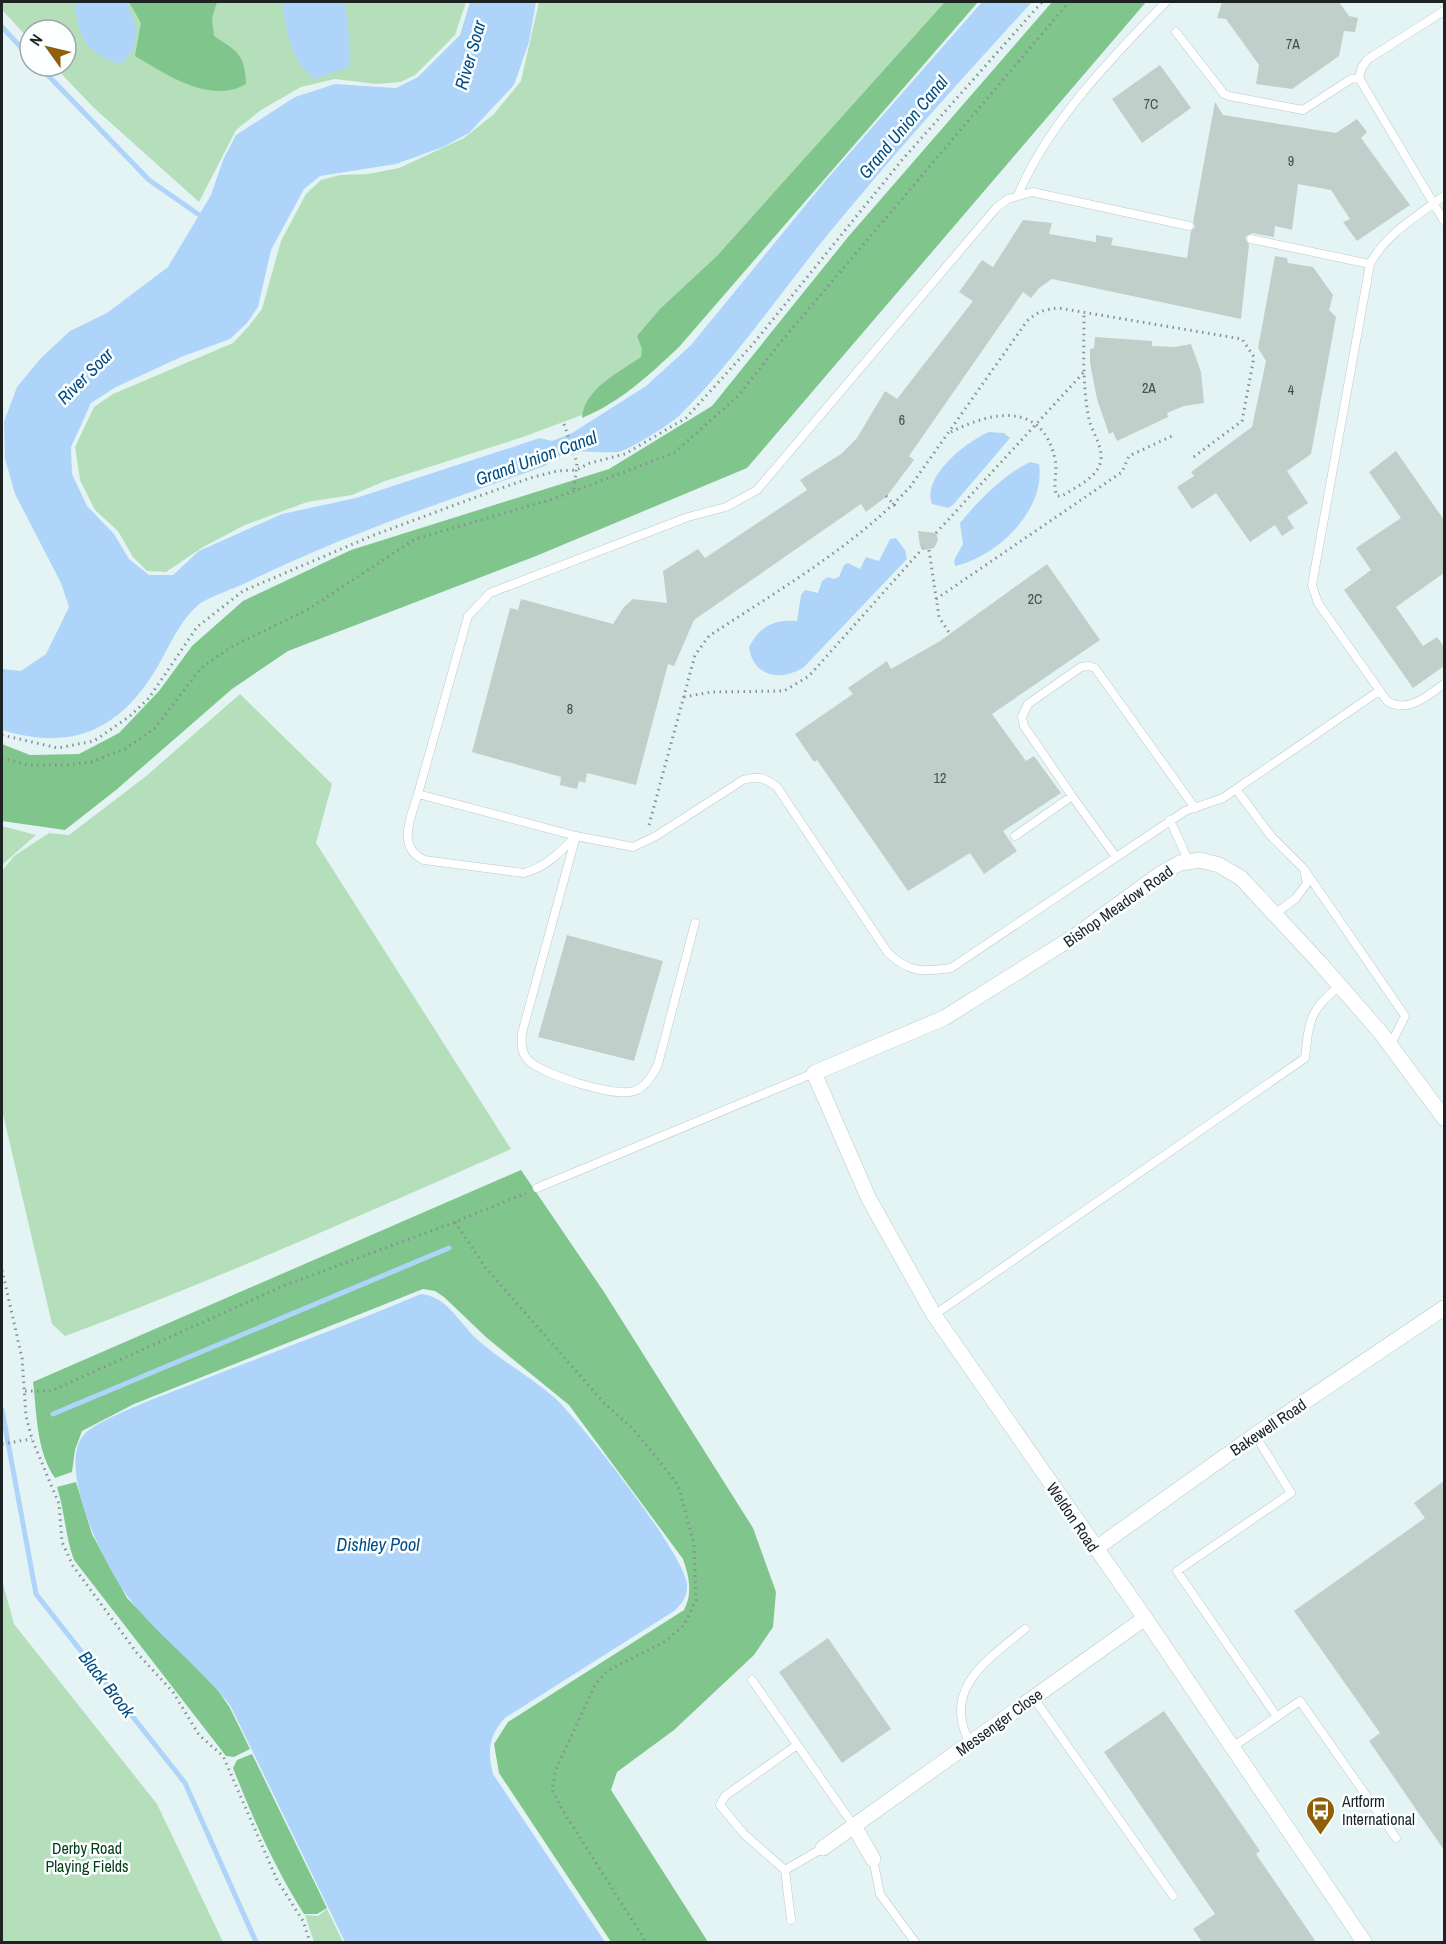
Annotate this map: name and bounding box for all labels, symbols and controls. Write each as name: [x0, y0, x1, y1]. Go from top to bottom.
water label: River Soar: [448, 17, 492, 92]
north arrow: [18, 18, 78, 78]
text: N: [24, 30, 47, 50]
house number: 7A: [1286, 35, 1300, 53]
water label: Grand Union Canal: [853, 70, 954, 184]
house number: 7C: [1144, 95, 1158, 113]
house number: 9: [1288, 152, 1294, 170]
water label: River Soar: [51, 341, 120, 410]
house number: 2A: [1142, 379, 1156, 397]
house number: 4: [1288, 381, 1295, 399]
house number: 6: [899, 411, 905, 429]
water label: Grand Union Canal: [472, 424, 601, 491]
house number: 2C: [1028, 590, 1042, 608]
house number: 8: [567, 700, 573, 718]
house number: 12: [934, 769, 946, 787]
street label: Bishop Meadow Road: [1059, 860, 1177, 952]
street label: Bakewell Road: [1226, 1393, 1310, 1461]
street label: Weldon Road: [1042, 1478, 1104, 1556]
water label: Dishley Pool: [337, 1532, 420, 1557]
water label: Black Brook: [73, 1645, 141, 1723]
street label: Messenger Close: [951, 1683, 1047, 1761]
place label: Artform International: [1341, 1790, 1415, 1830]
bus stop icon: Artform International: [1305, 1794, 1337, 1836]
park label: Derby Road Playing Fields: [45, 1837, 129, 1877]

